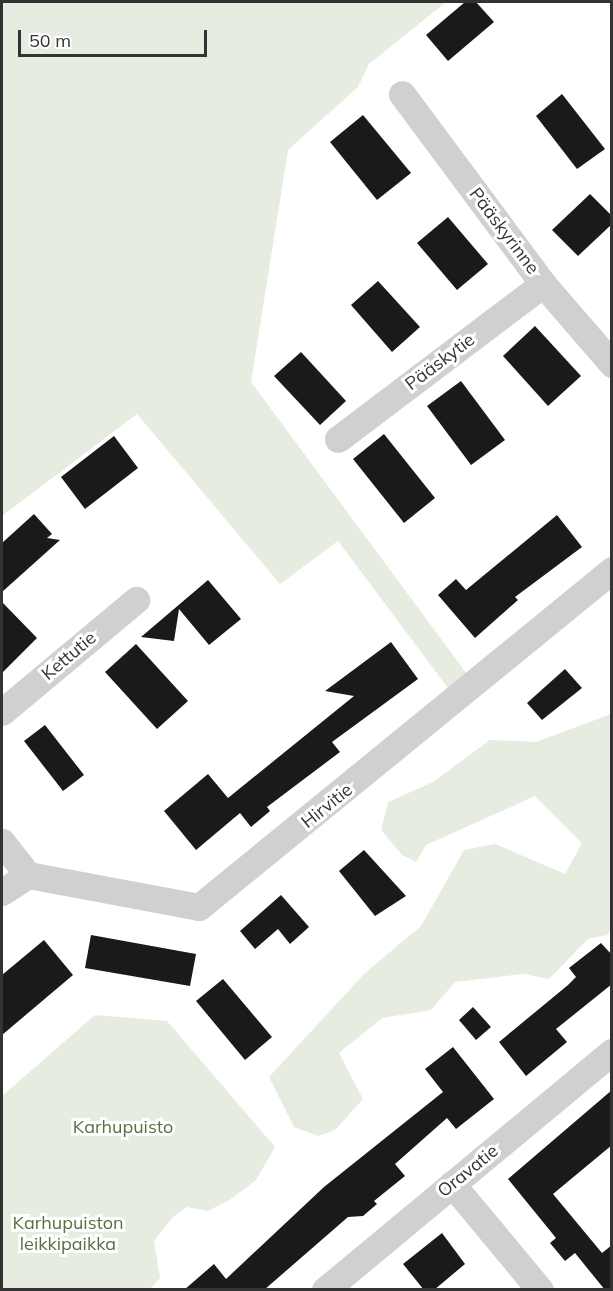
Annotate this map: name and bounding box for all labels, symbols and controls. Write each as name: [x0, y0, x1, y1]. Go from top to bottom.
scale bar: [21, 18, 210, 56]
text: 50 m: [29, 29, 71, 52]
street label: Pääskyrinne: [465, 184, 543, 278]
street label: Pääskytie: [401, 329, 479, 395]
street label: Kettutie: [37, 627, 101, 685]
street label: Hirvitie: [297, 779, 357, 833]
park label: Karhupuisto: [73, 1116, 173, 1138]
street label: Oravatie: [433, 1140, 503, 1202]
park label: Karhupuiston leikkipaikka: [12, 1213, 124, 1256]

